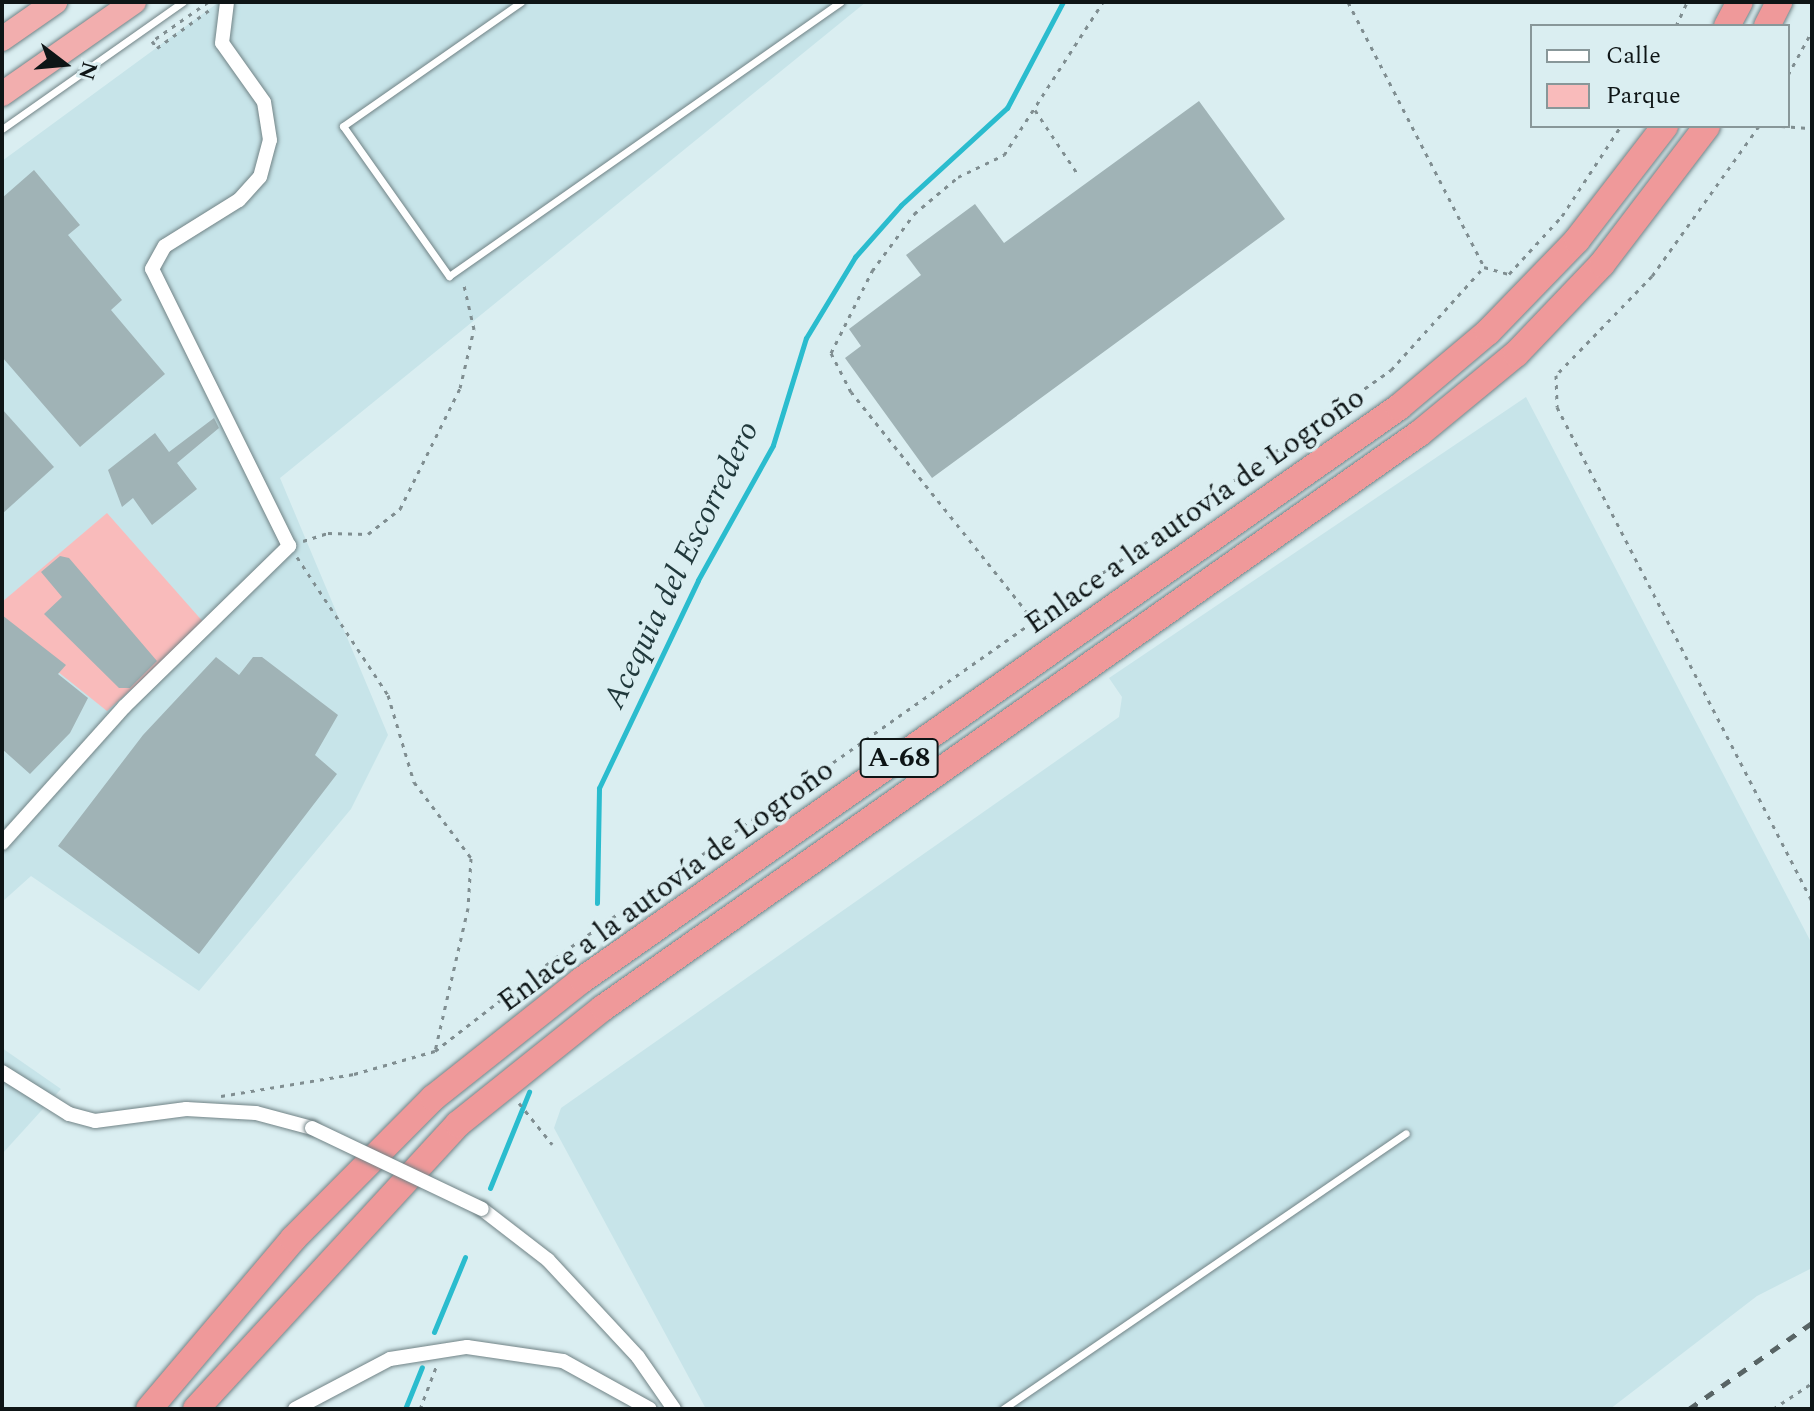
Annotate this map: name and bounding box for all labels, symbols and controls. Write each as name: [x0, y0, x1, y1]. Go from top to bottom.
north arrow: [24, 24, 104, 104]
legend: [1530, 24, 1790, 128]
text: Calle: [1606, 38, 1661, 74]
text: N: [69, 58, 106, 84]
text: Parque: [1606, 78, 1681, 114]
street label: Enlace a la autovía de Logroño: [1018, 380, 1372, 642]
water label: Acequia del Escorredero: [596, 415, 768, 715]
road number: A-68: [859, 734, 939, 782]
street label: Enlace a la autovía de Logroño: [491, 752, 841, 1020]

